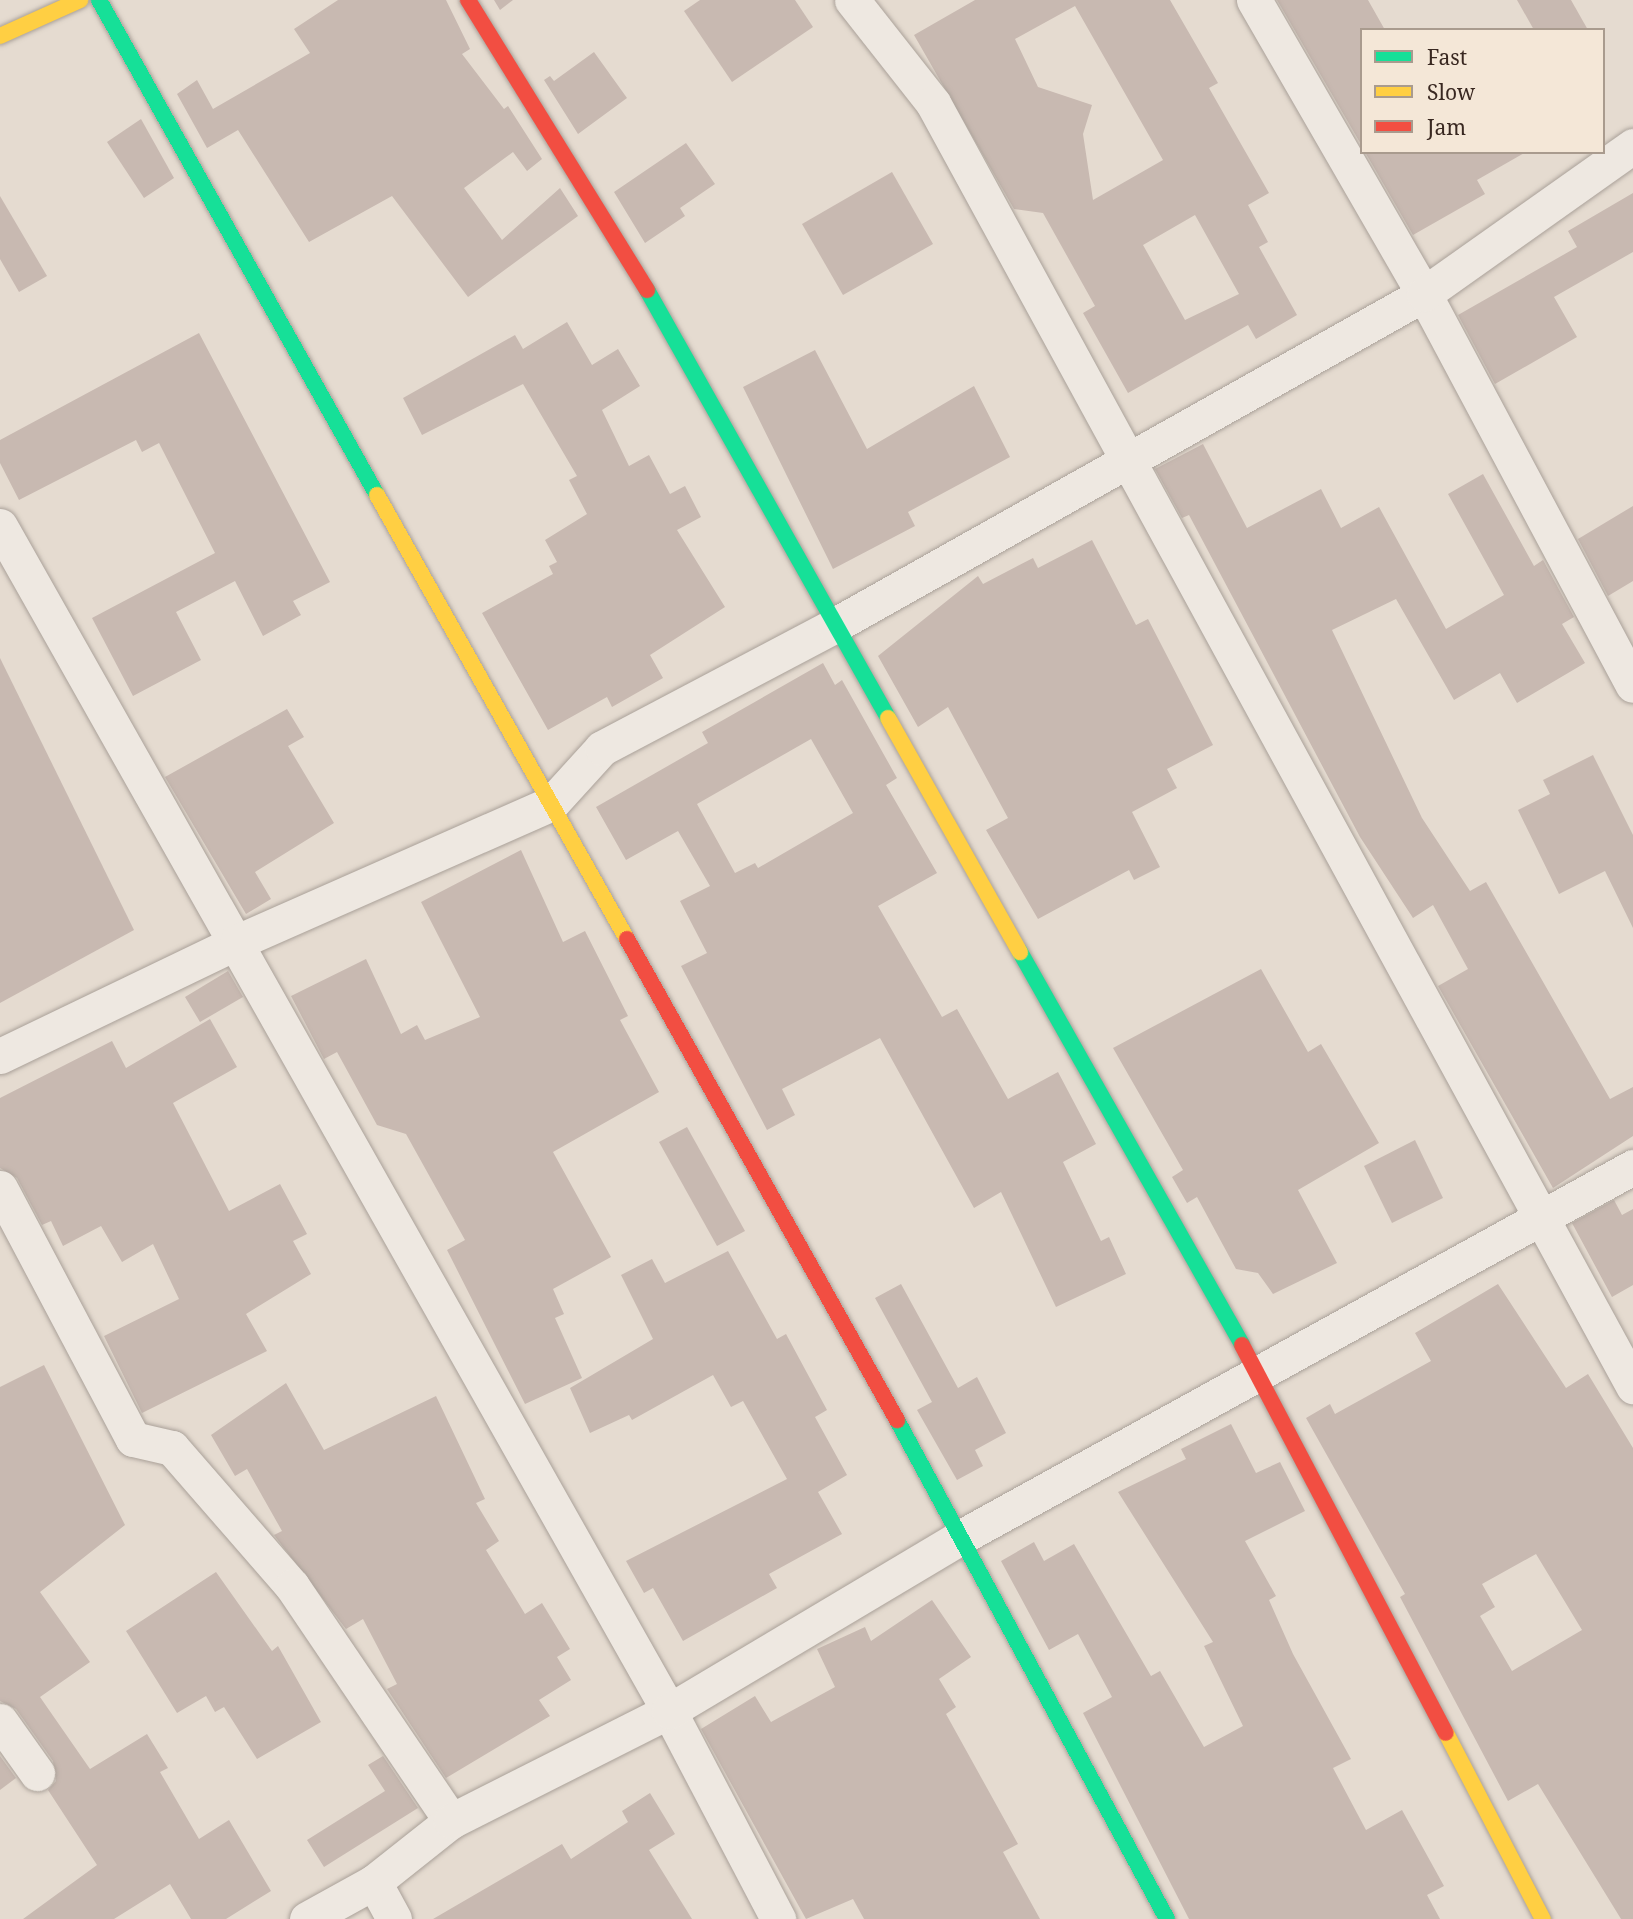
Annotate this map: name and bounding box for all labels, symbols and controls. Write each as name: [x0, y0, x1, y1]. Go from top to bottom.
legend: [1360, 28, 1605, 154]
text: Fast: [1427, 43, 1467, 71]
text: Slow: [1427, 78, 1475, 106]
text: Jam: [1427, 113, 1466, 141]

